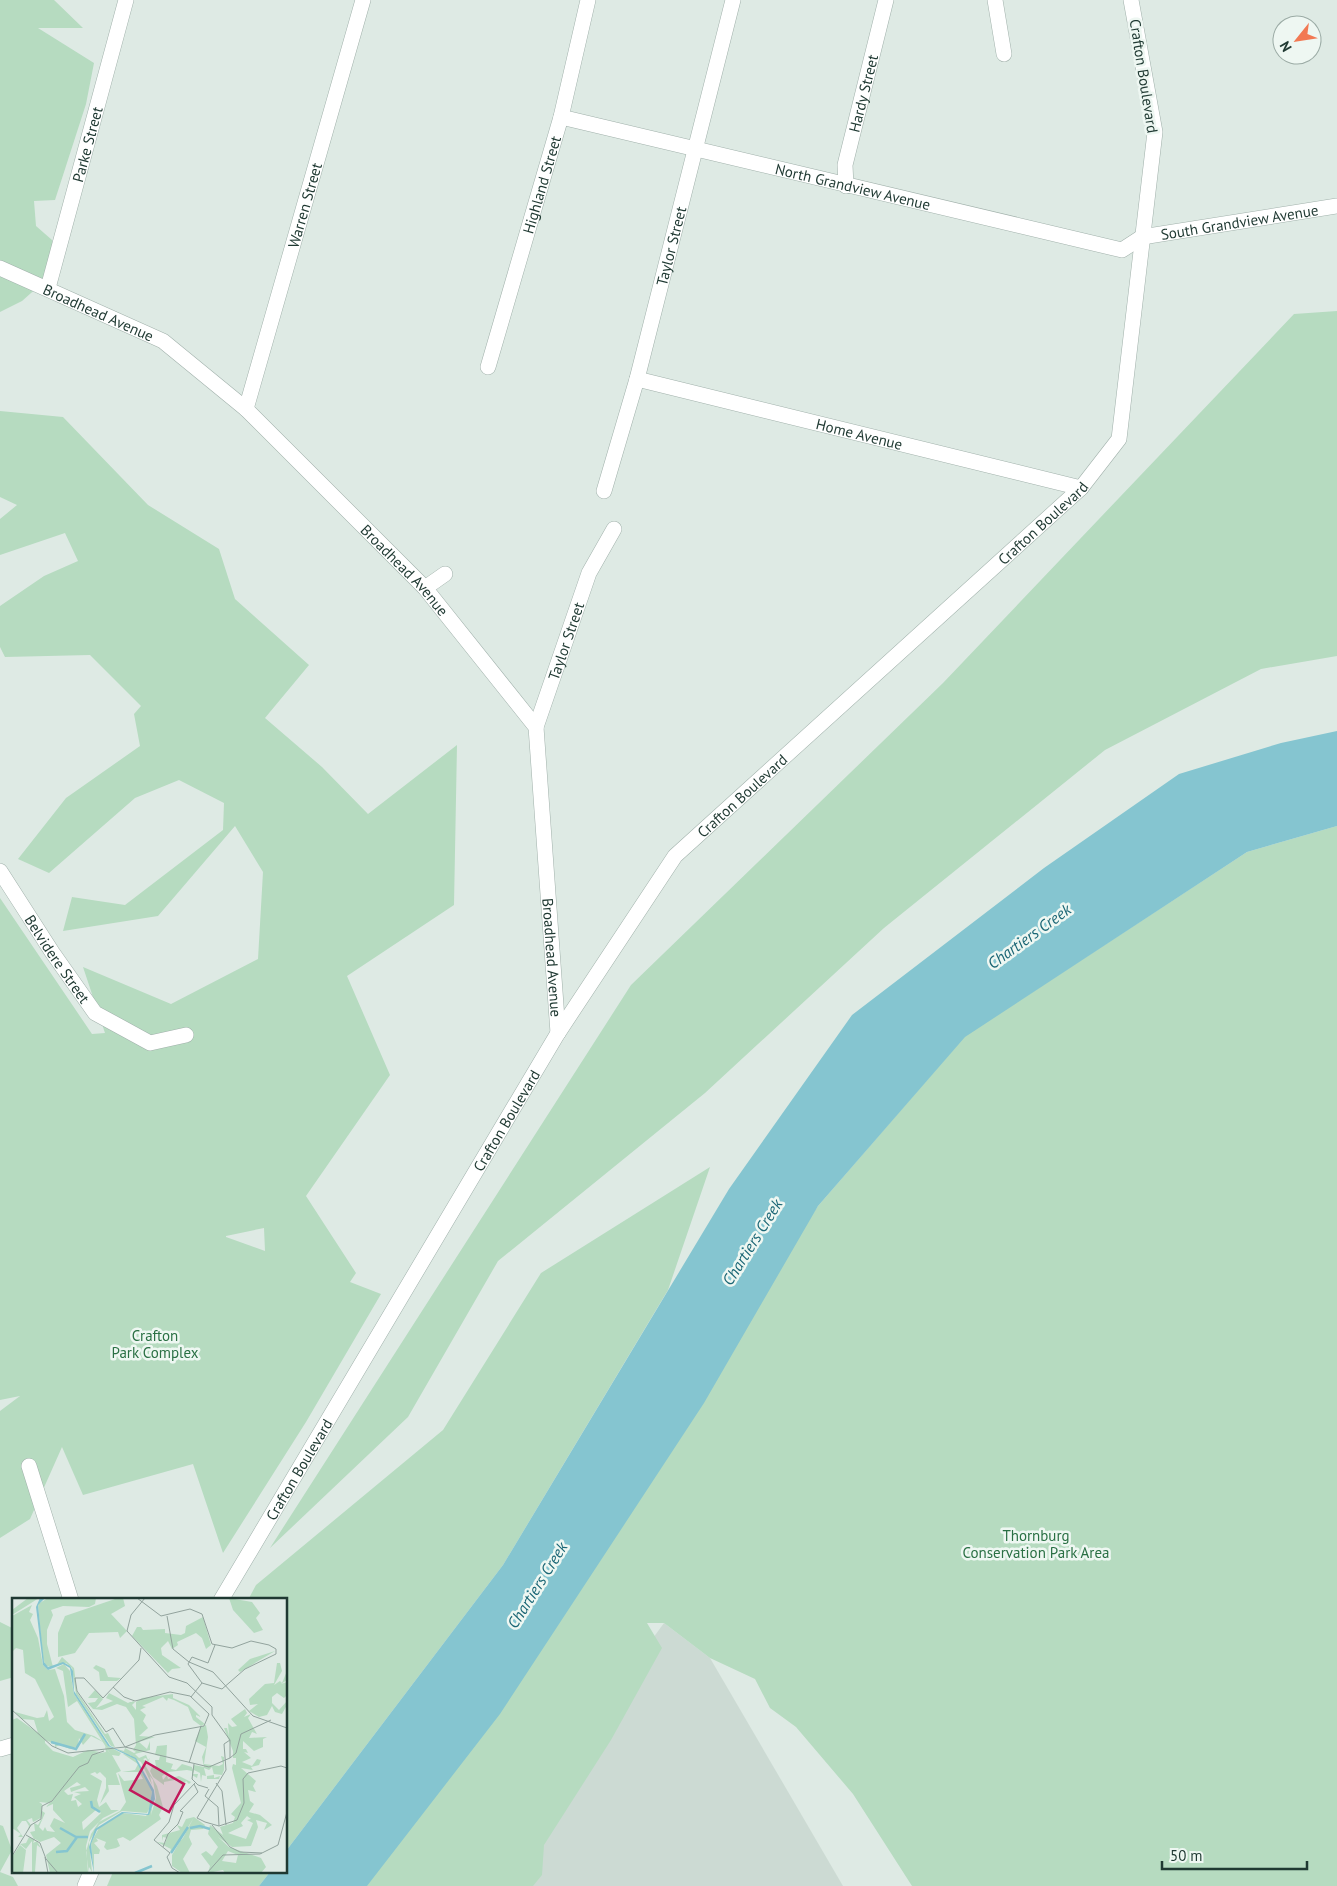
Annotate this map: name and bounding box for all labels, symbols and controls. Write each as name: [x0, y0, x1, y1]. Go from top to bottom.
north arrow: [1272, 15, 1322, 65]
street label: Crafton Boulevard: [1126, 18, 1162, 134]
text: N: [1276, 38, 1296, 55]
street label: Hardy Street: [844, 52, 882, 134]
street label: Parke Street: [68, 104, 106, 184]
street label: Highland Street: [518, 134, 565, 236]
street label: North Grandview Avenue: [773, 159, 932, 214]
street label: Warren Street: [283, 160, 326, 250]
street label: South Grandview Avenue: [1159, 200, 1320, 243]
street label: Taylor Street: [652, 204, 690, 288]
street label: Broadhead Avenue: [40, 279, 157, 345]
street label: Home Avenue: [814, 414, 905, 453]
street label: Crafton Boulevard: [994, 478, 1092, 568]
street label: Broadhead Avenue: [357, 520, 453, 619]
street label: Taylor Street: [543, 599, 588, 682]
street label: Crafton Boulevard: [693, 750, 791, 841]
street label: Broadhead Avenue: [539, 897, 566, 1018]
water label: Chartiers Creek: [983, 899, 1075, 973]
street label: Belvidere Street: [21, 911, 94, 1007]
street label: Crafton Boulevard: [469, 1066, 544, 1175]
water label: Chartiers Creek: [718, 1194, 787, 1289]
park label: Crafton Park Complex: [112, 1326, 199, 1362]
street label: Crafton Boulevard: [261, 1415, 336, 1524]
park label: Thornburg Conservation Park Area: [963, 1526, 1109, 1562]
water label: Chartiers Creek: [503, 1537, 572, 1632]
inset map: [12, 1598, 288, 1874]
scale bar: [1162, 1838, 1307, 1870]
text: 50 m: [1170, 1846, 1203, 1865]

